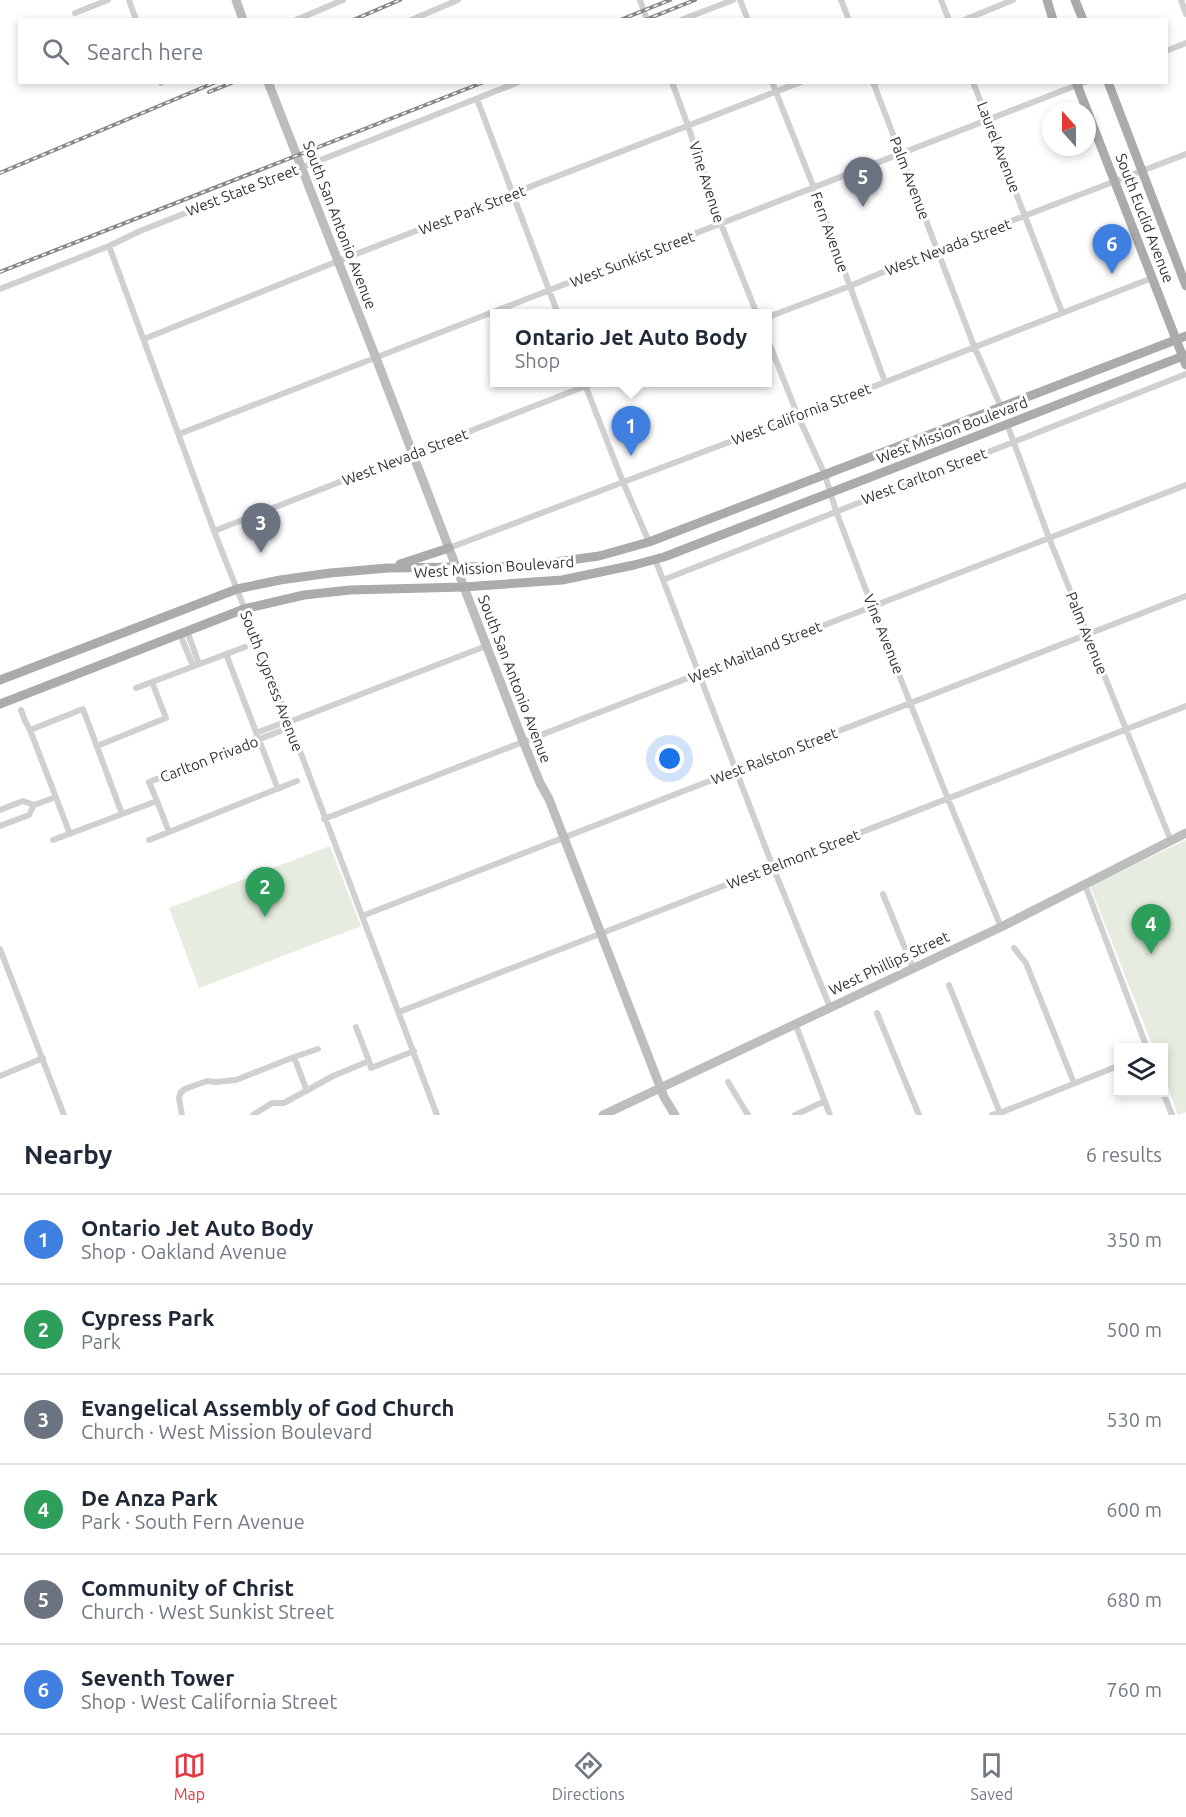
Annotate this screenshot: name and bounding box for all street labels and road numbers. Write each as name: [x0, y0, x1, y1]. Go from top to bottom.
street label: Laurel Avenue: [974, 99, 1024, 195]
street label: Palm Avenue: [886, 134, 934, 222]
street label: South San Antonio Avenue: [300, 139, 380, 311]
street label: Vine Avenue: [686, 139, 728, 225]
street label: South Euclid Avenue: [1112, 151, 1178, 285]
street label: West State Street: [184, 161, 301, 219]
street label: West Park Street: [416, 182, 528, 238]
street label: Fern Avenue: [808, 189, 852, 275]
street label: West Nevada Street: [883, 215, 1013, 279]
street label: West Sunkist Street: [567, 227, 697, 291]
street label: West California Street: [729, 380, 873, 448]
street label: West Mission Boulevard: [874, 393, 1030, 467]
street label: West Nevada Street: [340, 425, 470, 489]
street label: West Carlton Street: [859, 444, 989, 508]
street label: West Mission Boulevard: [413, 553, 575, 581]
street label: Palm Avenue: [1063, 589, 1111, 677]
street label: Vine Avenue: [860, 592, 908, 676]
street label: South San Antonio Avenue: [475, 593, 555, 765]
street label: South Cypress Avenue: [237, 608, 307, 754]
street label: West Maitland Street: [686, 617, 824, 687]
street label: West Ralston Street: [709, 724, 840, 788]
street label: Carlton Privado: [157, 732, 261, 786]
street label: West Belmont Street: [724, 826, 862, 892]
street label: West Phillips Street: [826, 928, 952, 998]

